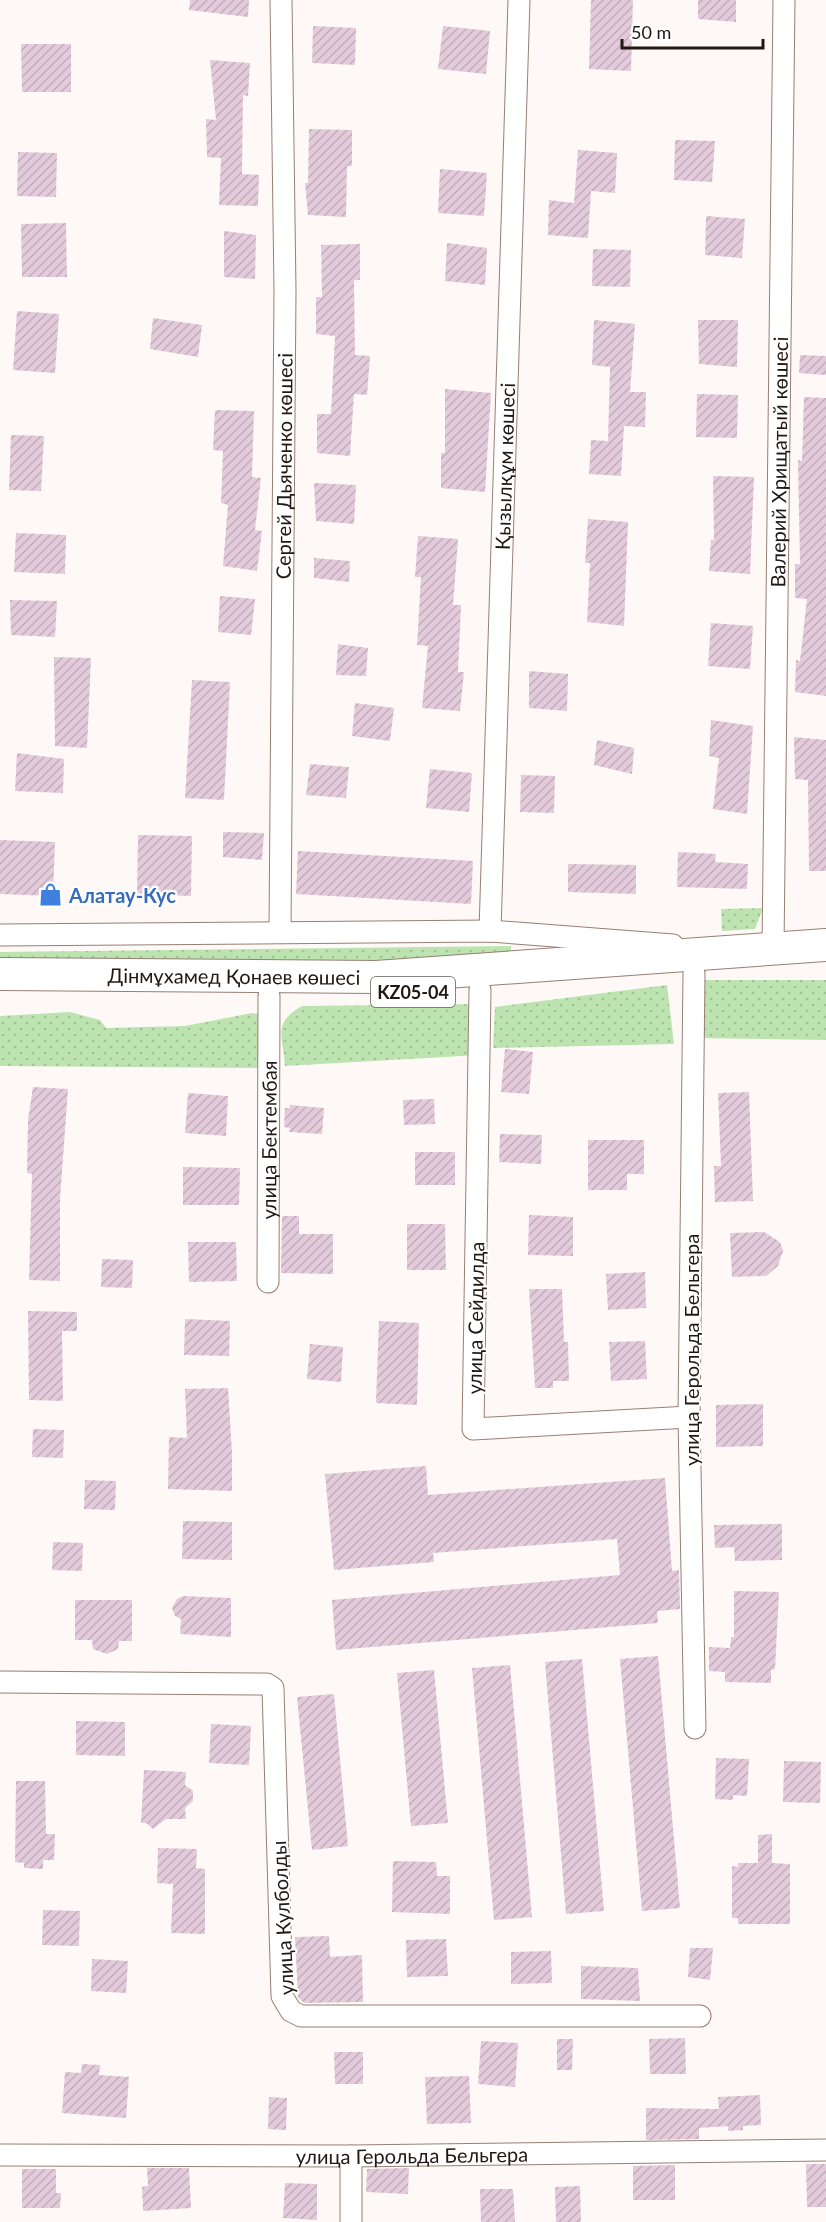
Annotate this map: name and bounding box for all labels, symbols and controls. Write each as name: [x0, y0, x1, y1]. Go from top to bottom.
scale bar: [622, 12, 763, 50]
text: 50 m: [631, 21, 671, 43]
street label: Валерий Хрищатый көшесі: [765, 337, 792, 588]
street label: Сергей Дьяченко көшесі: [271, 353, 297, 579]
street label: Қызылқұм көшесі: [490, 382, 519, 550]
shop icon: Алатау-Кус: [38, 882, 64, 908]
place label: Алатау-Кус: [68, 883, 176, 907]
street label: Дінмұхамед Қонаев көшесі: [108, 963, 360, 989]
road number: KZ05-04: [371, 977, 455, 1007]
street label: улица Бектембая: [256, 1060, 281, 1220]
street label: улица Герольда Бельгера: [679, 1234, 703, 1466]
street label: улица Сейдилда: [462, 1241, 488, 1395]
street label: улица Кулболды: [266, 1840, 298, 1996]
street label: улица Герольда Бельгера: [296, 2142, 528, 2168]

